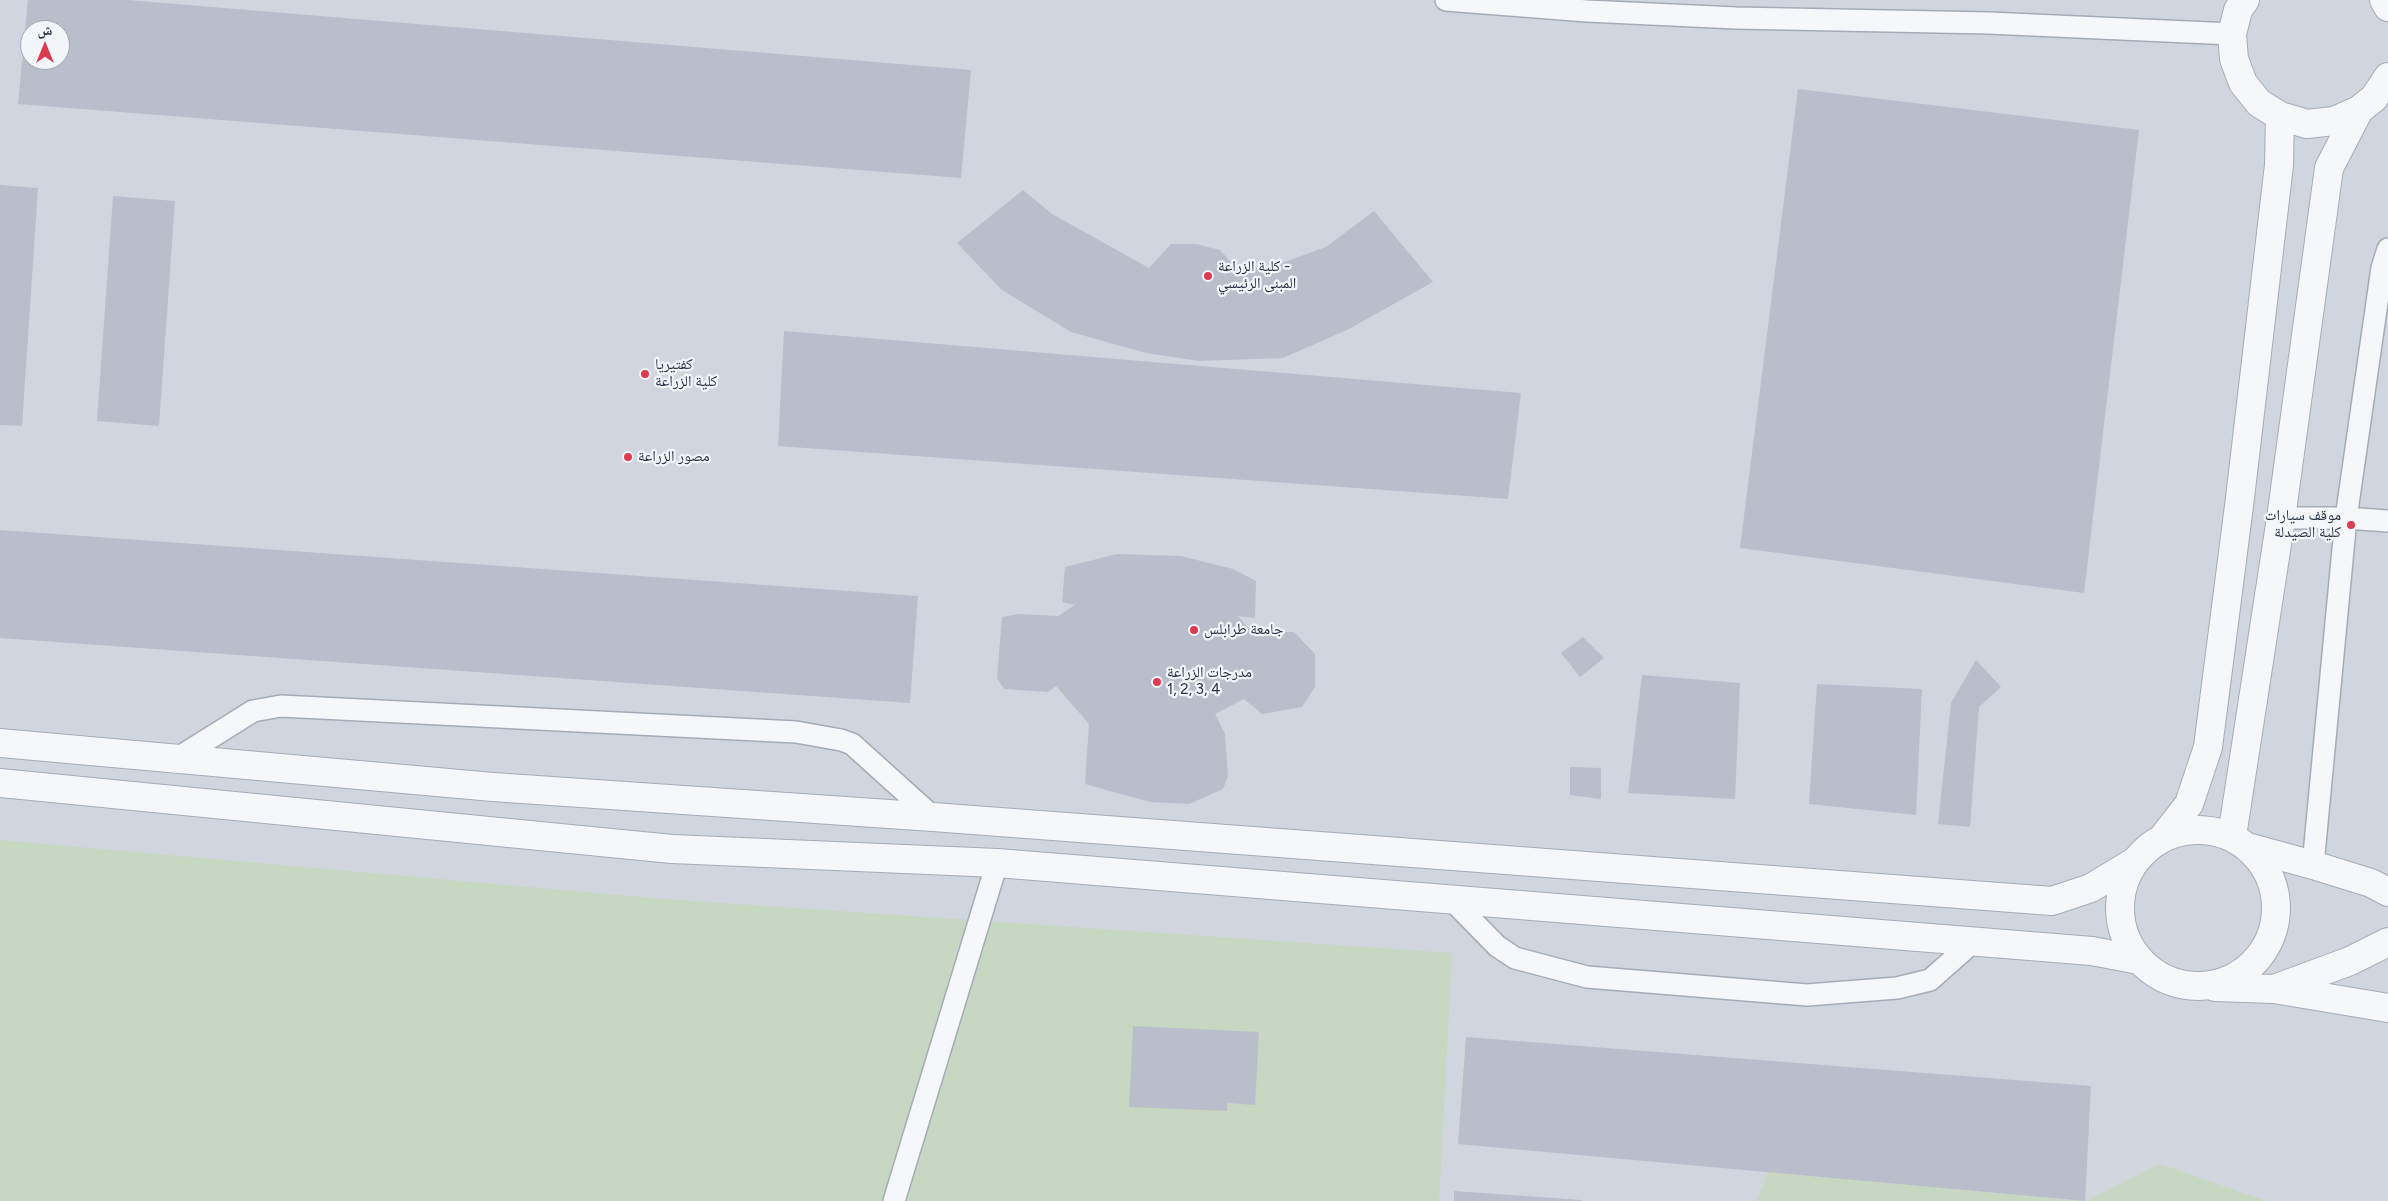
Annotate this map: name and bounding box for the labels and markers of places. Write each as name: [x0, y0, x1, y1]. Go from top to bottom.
place label: كلية الزراعة - المبنى الرئيسي: [1218, 258, 1296, 293]
marker: كلية الزراعة - المبنى الرئيسي: [1202, 270, 1214, 282]
place label: كفتيريا كلية الزراعة: [655, 356, 717, 391]
marker: كفتيريا كلية الزراعة: [639, 368, 651, 380]
place label: مصور الزراعة: [638, 448, 710, 466]
marker: مصور الزراعة: [622, 451, 634, 463]
place label: موقف سيارات كلية الصيدلة: [2265, 507, 2341, 542]
marker: موقف سيارات كلية الصيدلة: [2345, 519, 2357, 531]
place label: جامعة طرابلس: [1204, 621, 1283, 639]
marker: جامعة طرابلس: [1188, 624, 1200, 636]
place label: مدرجات الزراعة 1, 2, 3, 4: [1167, 664, 1252, 699]
marker: مدرجات الزراعة 1, 2, 3, 4: [1151, 676, 1163, 688]

